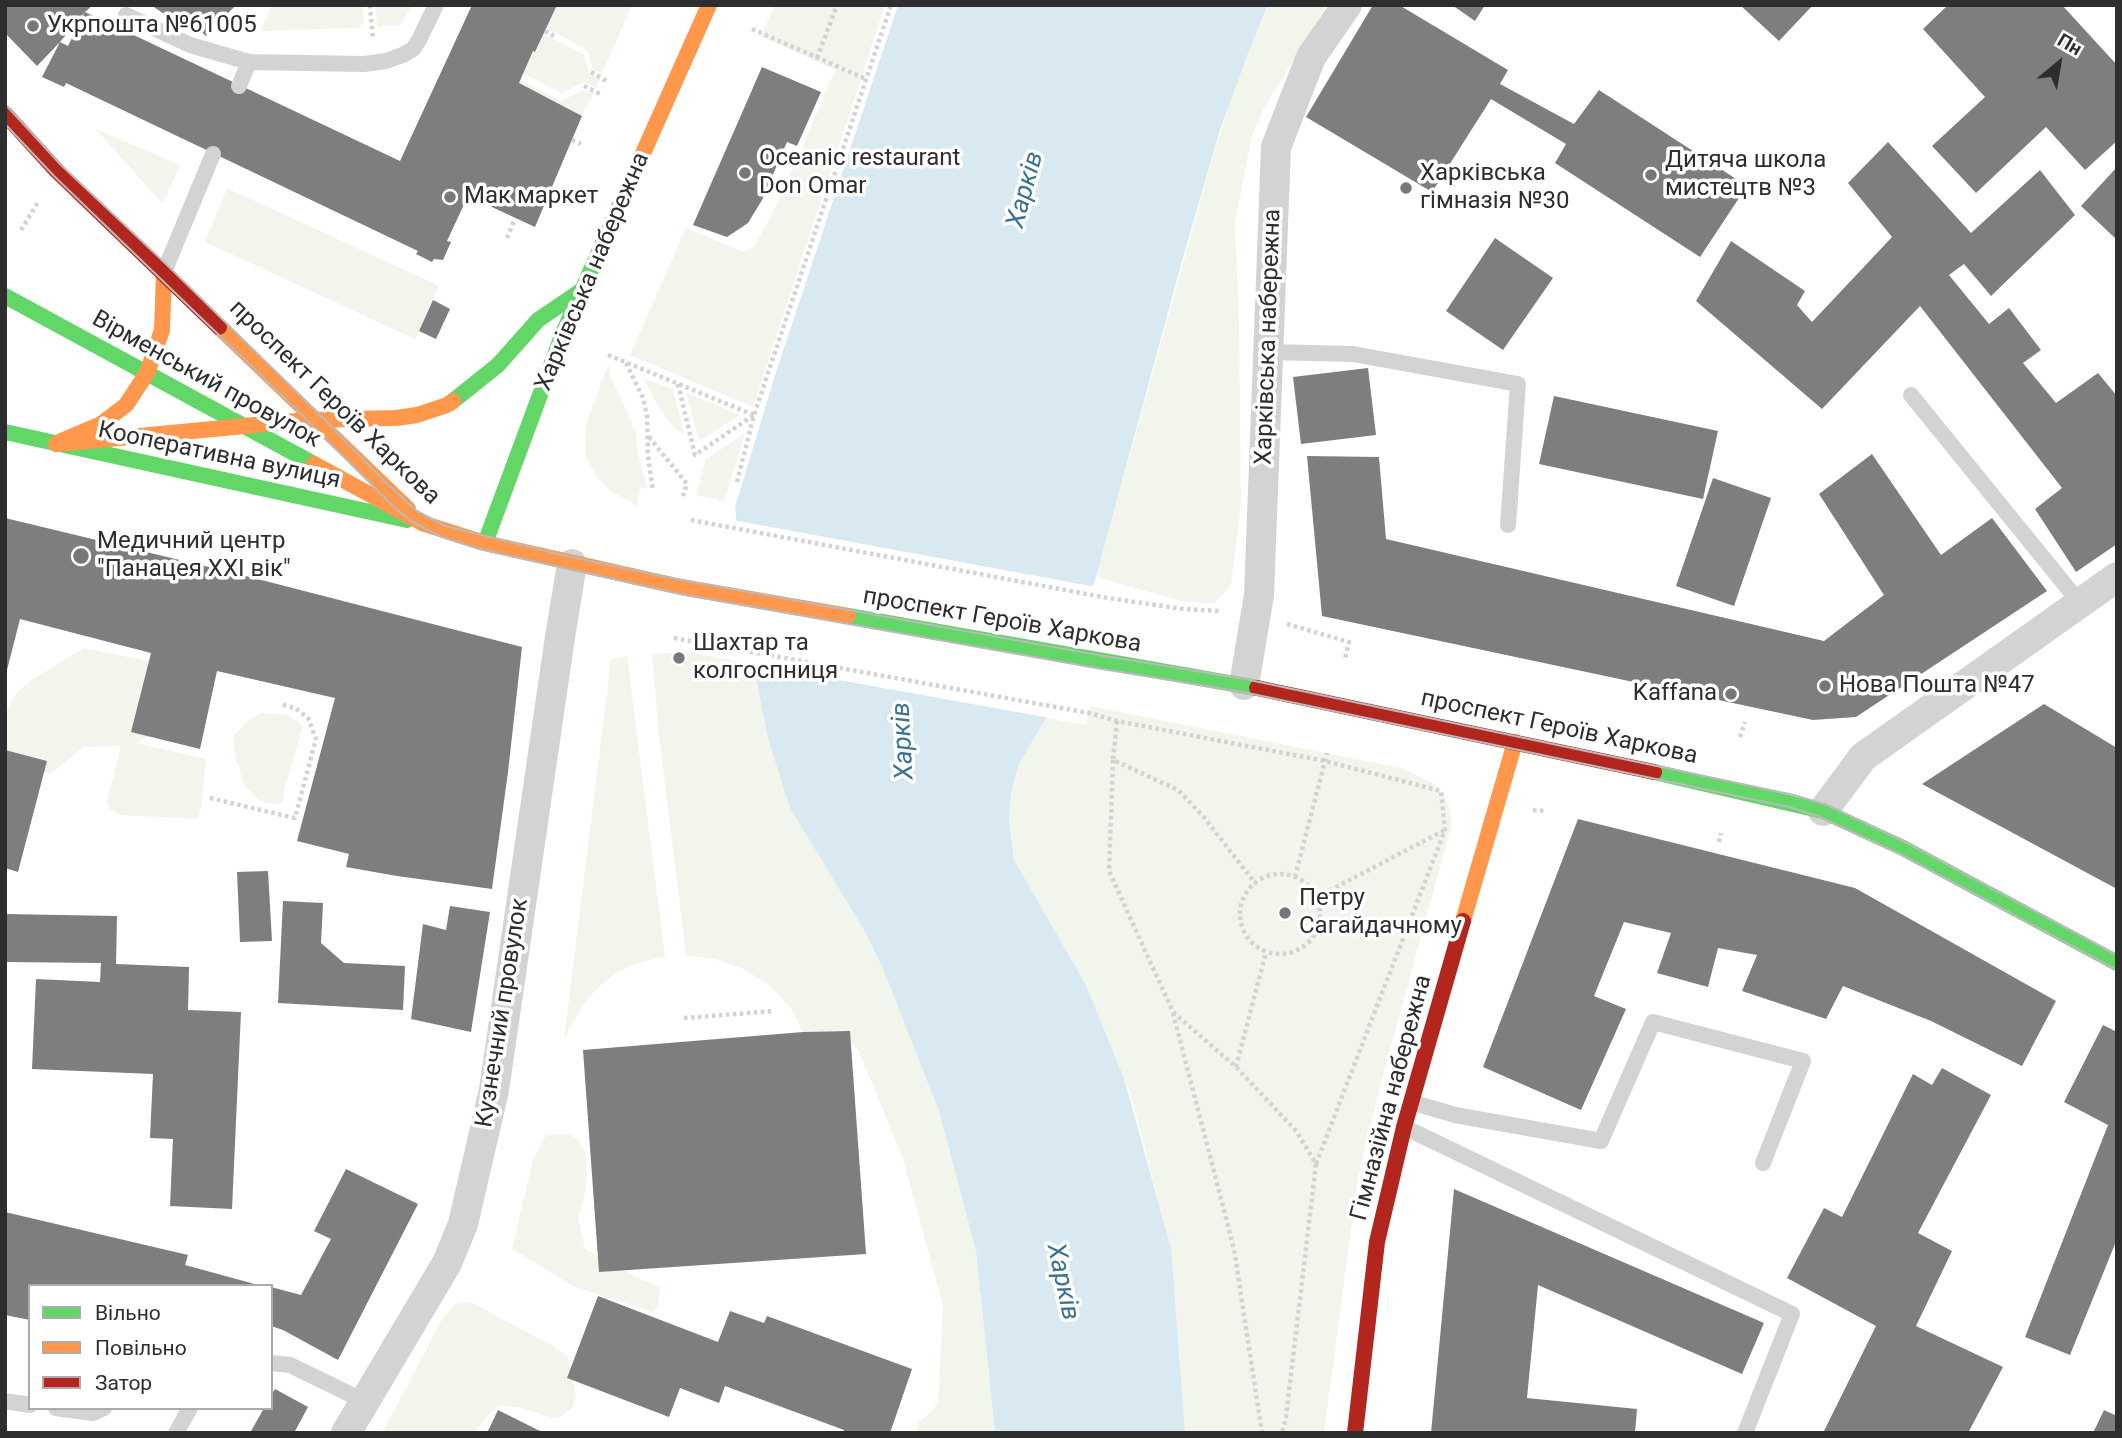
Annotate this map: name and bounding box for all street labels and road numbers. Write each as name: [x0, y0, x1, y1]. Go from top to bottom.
street label: Харківська набережна: [530, 149, 656, 395]
street label: Харківська набережна: [1250, 209, 1288, 465]
street label: проспект Героїв Харкова: [223, 295, 445, 511]
street label: Вірменський провулок: [87, 305, 325, 455]
street label: Кооперативна вулиця: [95, 416, 343, 496]
street label: проспект Героїв Харкова: [861, 582, 1143, 660]
street label: проспект Героїв Харкова: [1418, 685, 1700, 771]
street label: Кузнечний провулок: [471, 896, 535, 1130]
street label: Гімназійна набережна: [1345, 972, 1439, 1224]

